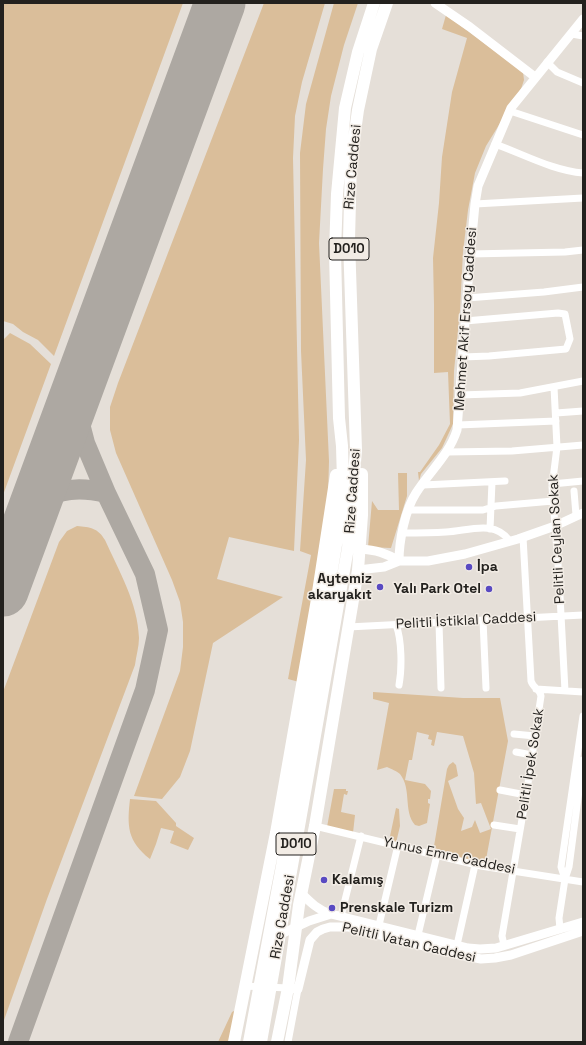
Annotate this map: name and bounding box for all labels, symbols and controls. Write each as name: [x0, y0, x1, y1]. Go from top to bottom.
street label: Rize Caddesi: [341, 124, 365, 210]
street label: Mehmet Akif Ersoy Caddesi: [451, 227, 481, 411]
road number: D010: [329, 238, 369, 260]
street label: Rize Caddesi: [342, 448, 364, 534]
street label: Pelitli Ceylan Sokak: [545, 474, 569, 604]
place label: İpa: [477, 559, 498, 575]
marker: İpa: [464, 562, 474, 572]
place label: Aytemiz akaryakıt: [308, 571, 372, 604]
place label: Yalı Park Otel: [394, 581, 481, 597]
marker: Aytemiz akaryakıt: [375, 582, 385, 592]
marker: Yalı Park Otel: [484, 584, 494, 594]
street label: Pelitli İstiklal Caddesi: [395, 609, 537, 633]
street label: Pelitli İpek Sokak: [514, 707, 548, 821]
road number: D010: [276, 833, 316, 855]
street label: Yunus Emre Caddesi: [381, 834, 517, 878]
place label: Kalamış: [332, 872, 384, 888]
street label: Rize Caddesi: [267, 874, 299, 960]
marker: Kalamış: [319, 875, 329, 885]
place label: Prenskale Turizm: [340, 900, 453, 916]
marker: Prenskale Turizm: [327, 903, 337, 913]
street label: Pelitli Vatan Caddesi: [341, 919, 477, 967]

